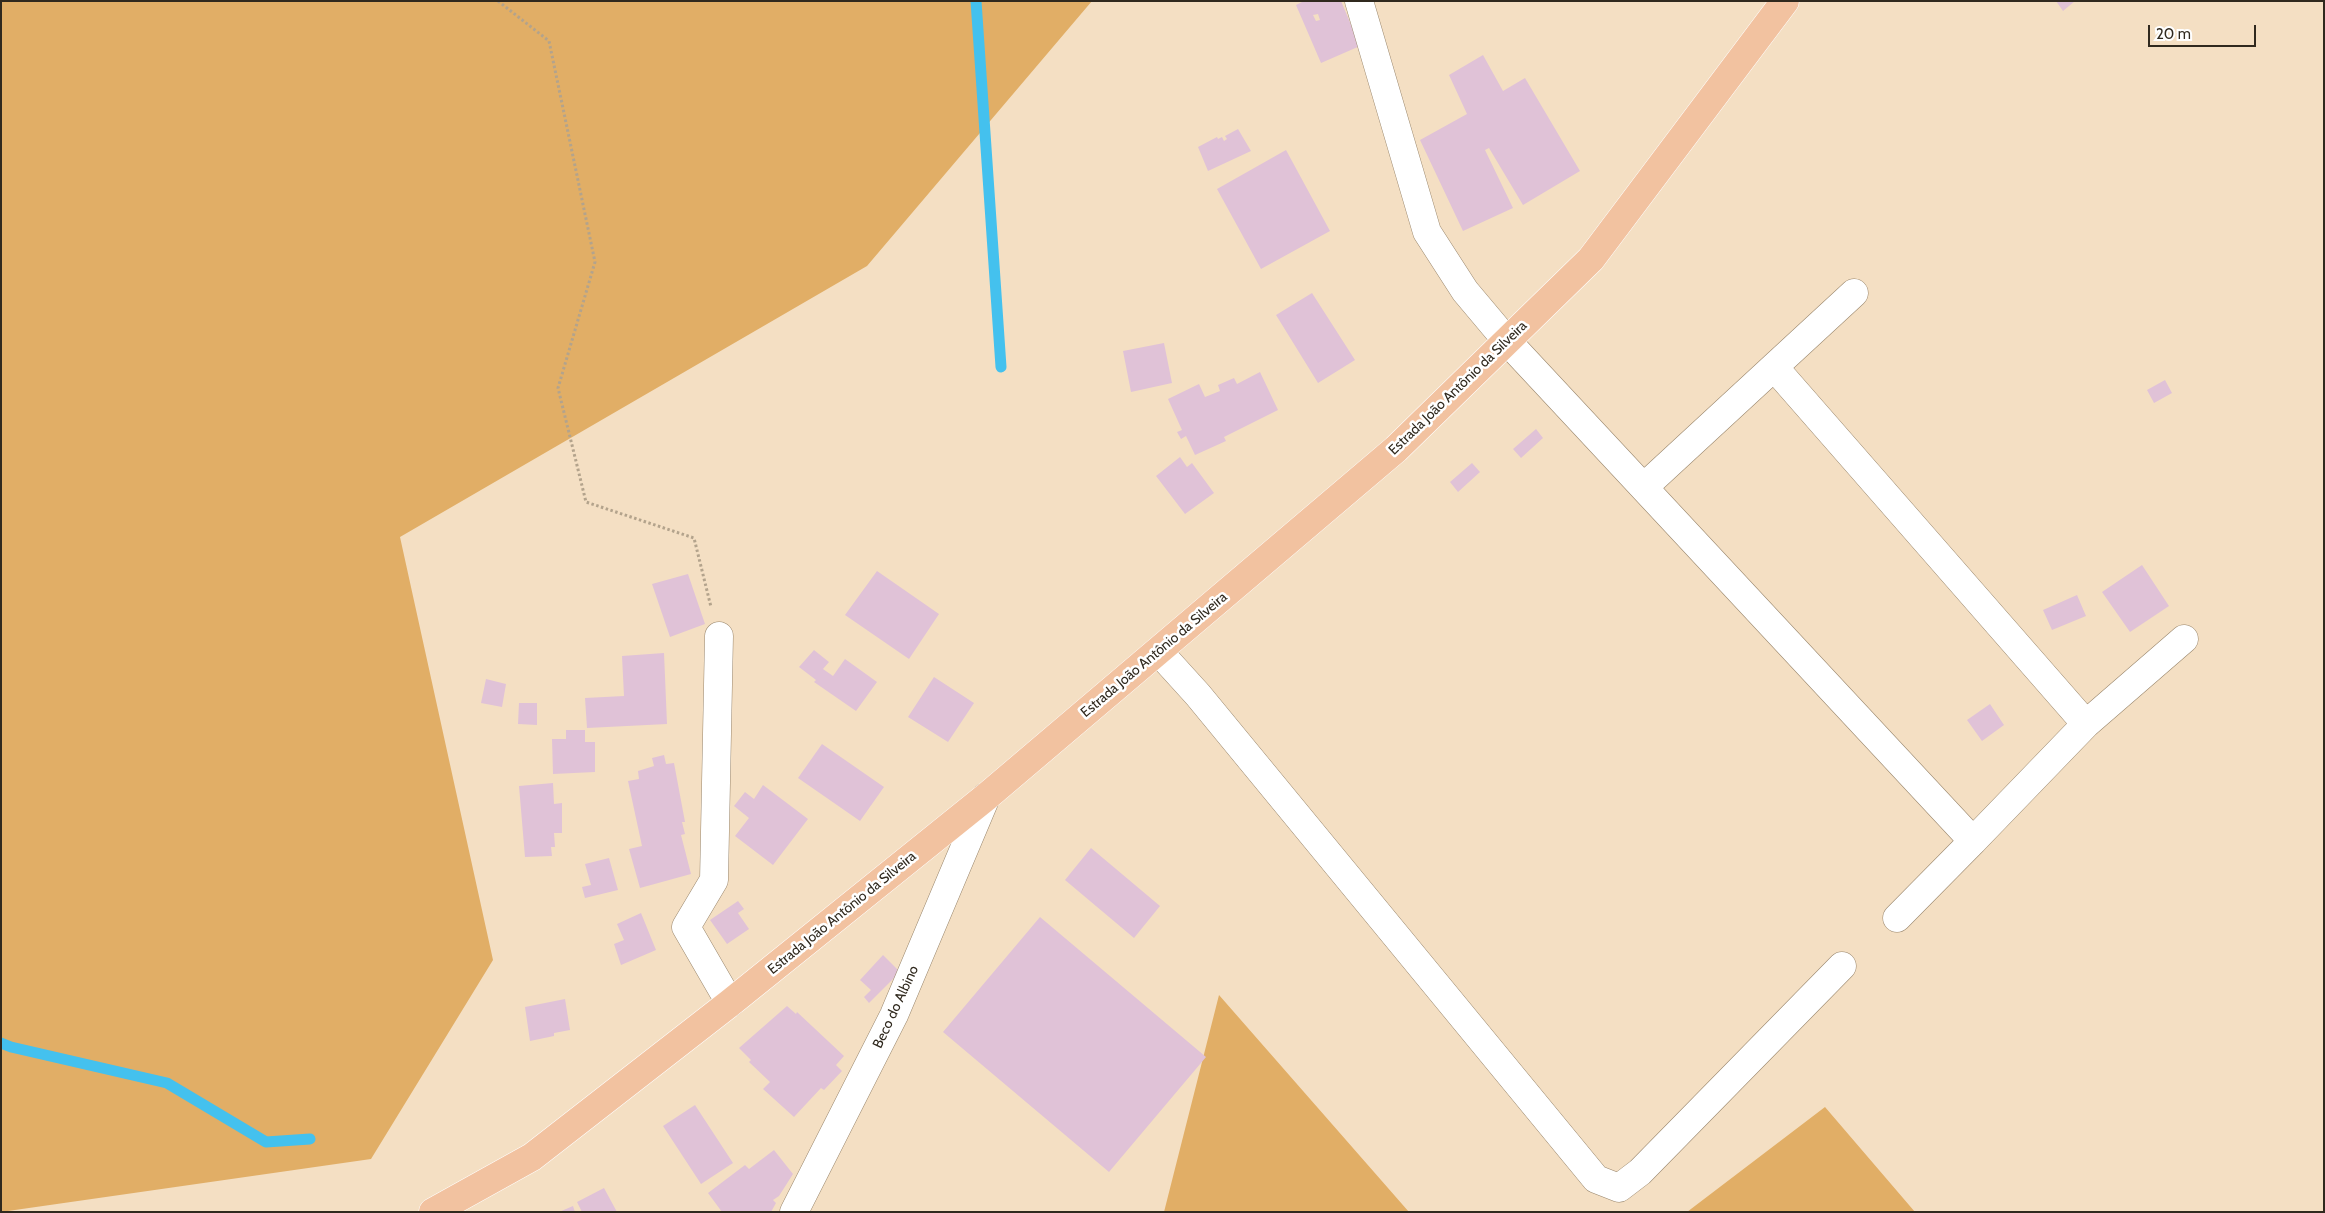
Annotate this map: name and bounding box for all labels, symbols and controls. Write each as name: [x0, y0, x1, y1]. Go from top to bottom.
scale bar: [2150, 15, 2258, 47]
text: 20 m: [2156, 25, 2191, 43]
street label: Estrada João Antônio da Silveira: [1385, 317, 1531, 459]
street label: Estrada João Antônio da Silveira: [1077, 589, 1231, 721]
street label: Estrada João Antônio da Silveira: [765, 848, 919, 978]
street label: Beco do Albino: [870, 963, 922, 1051]

